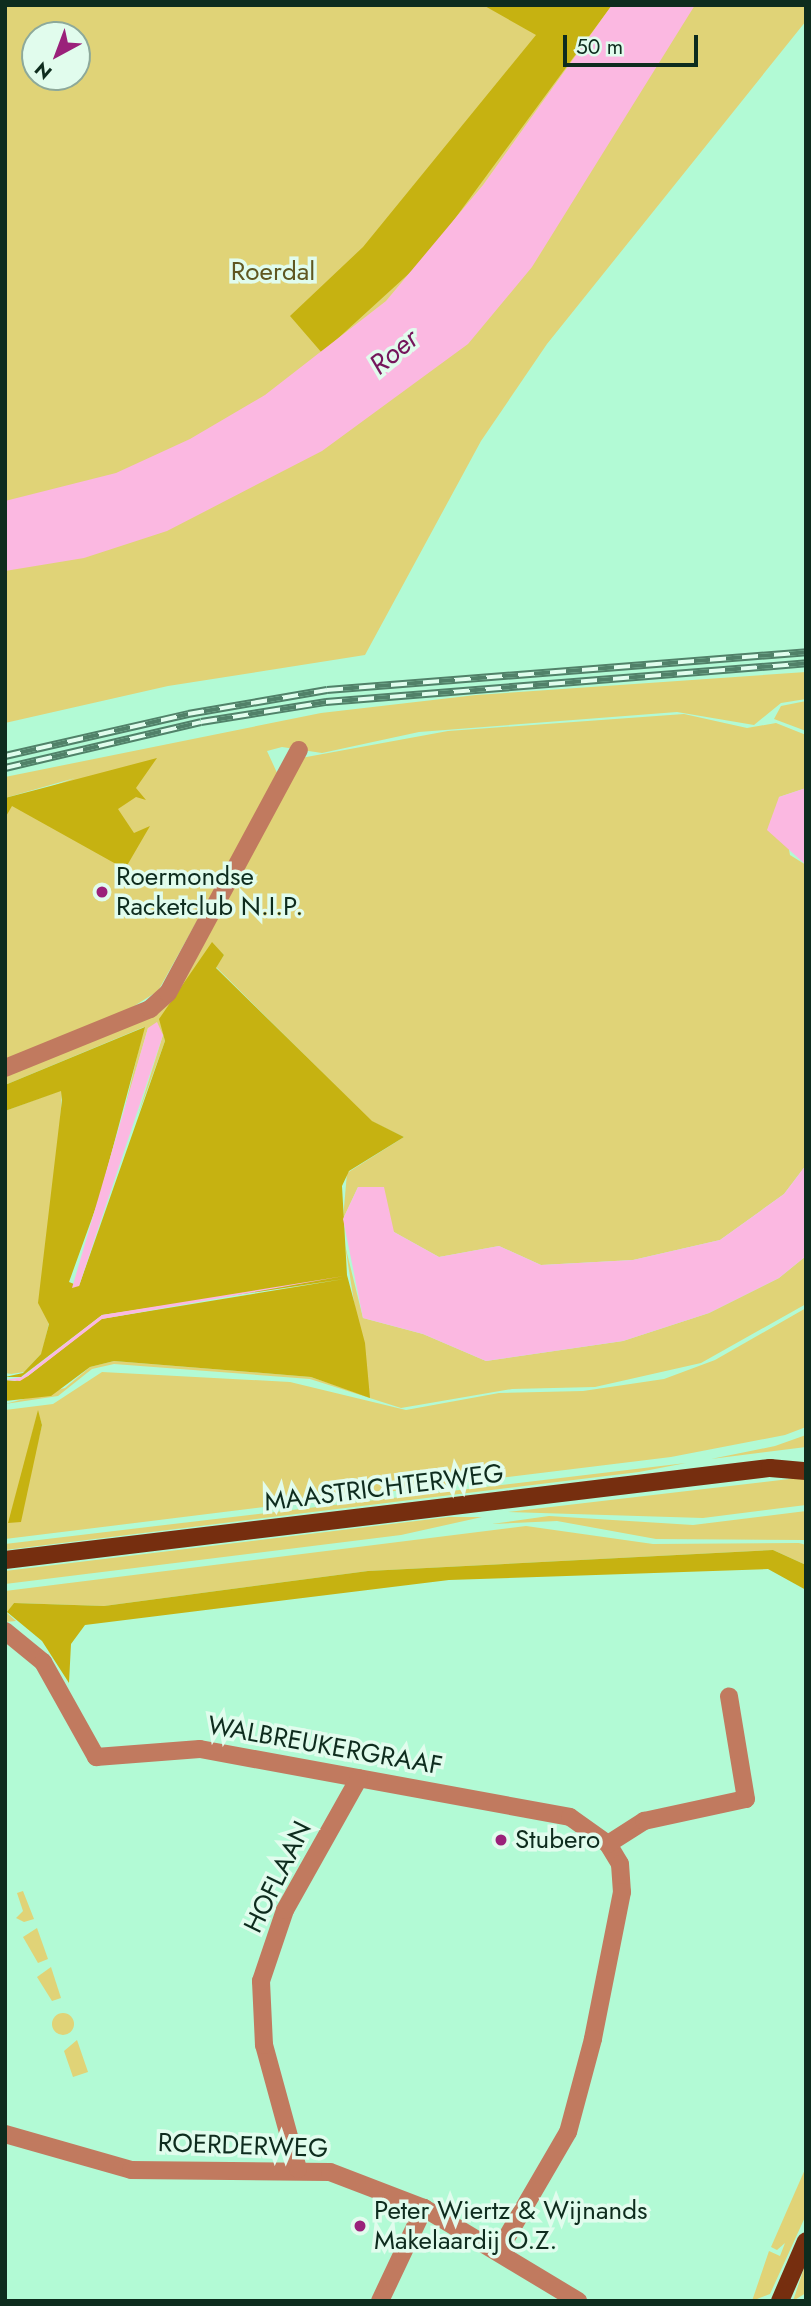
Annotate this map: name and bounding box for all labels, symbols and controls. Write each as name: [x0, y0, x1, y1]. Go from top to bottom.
north arrow: [21, 21, 91, 91]
scale bar: [566, 21, 701, 65]
text: 50 m: [576, 32, 623, 62]
text: N: [29, 56, 58, 86]
park label: Roerdal: [231, 256, 315, 288]
water label: Roer: [363, 322, 425, 382]
place label: Roermondse Racketclub N.I.P.: [116, 861, 303, 922]
marker: Roermondse Racketclub N.I.P.: [94, 884, 110, 900]
street label: MAASTRICHTERWEG: [263, 1458, 505, 1518]
street label: WALBREUKERGRAAF: [205, 1710, 445, 1782]
street label: HOFLAAN: [238, 1816, 318, 1938]
place label: Stubero: [515, 1824, 600, 1856]
marker: Stubero: [493, 1832, 509, 1848]
street label: ROERDERWEG: [157, 2127, 329, 2165]
place label: Peter Wiertz & Wijnands Makelaardij O.Z.: [374, 2195, 647, 2256]
marker: Peter Wiertz & Wijnands Makelaardij O.Z.: [352, 2218, 368, 2234]

